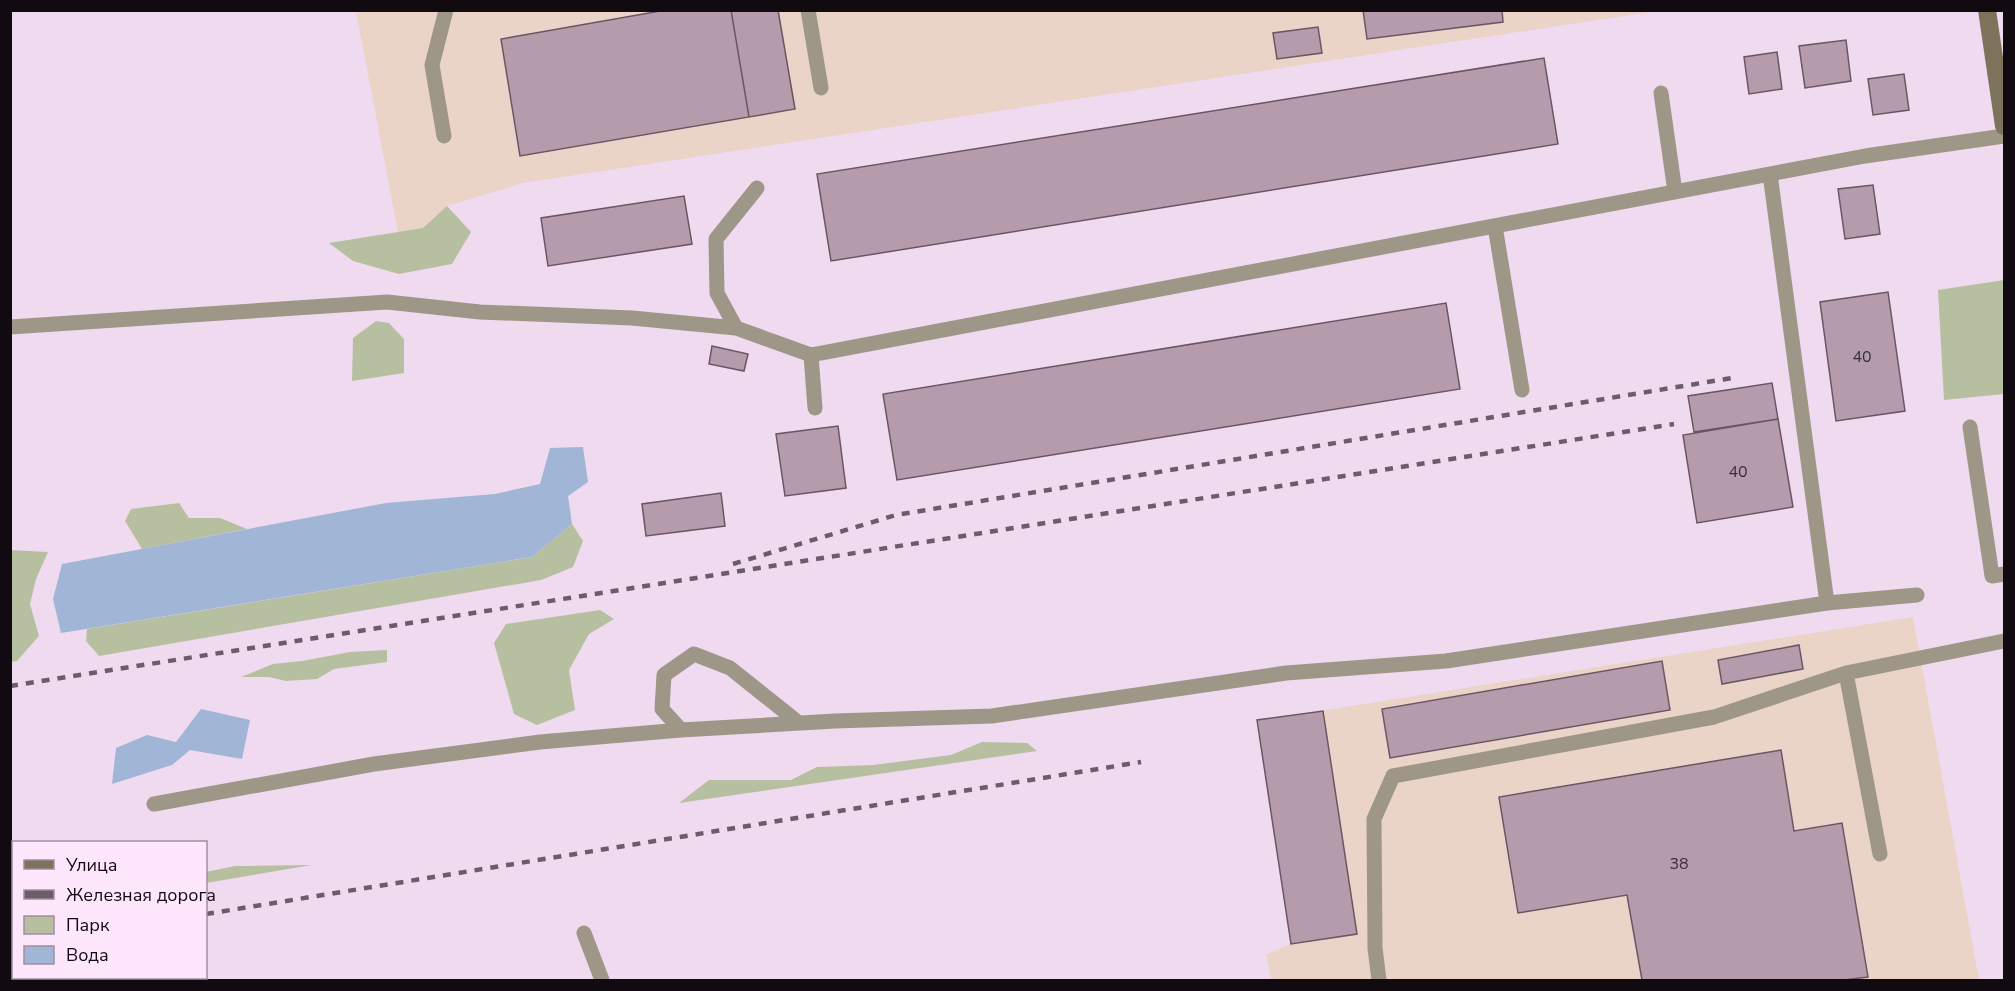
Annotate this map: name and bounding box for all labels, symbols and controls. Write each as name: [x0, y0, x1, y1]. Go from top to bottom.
house number: 40: [1852, 346, 1872, 368]
house number: 40: [1728, 461, 1748, 483]
legend: [12, 841, 207, 979]
text: Улица: [65, 853, 117, 877]
house number: 38: [1669, 853, 1689, 875]
text: Железная дорога: [66, 883, 216, 907]
text: Парк: [66, 913, 110, 937]
text: Вода: [66, 943, 109, 967]

